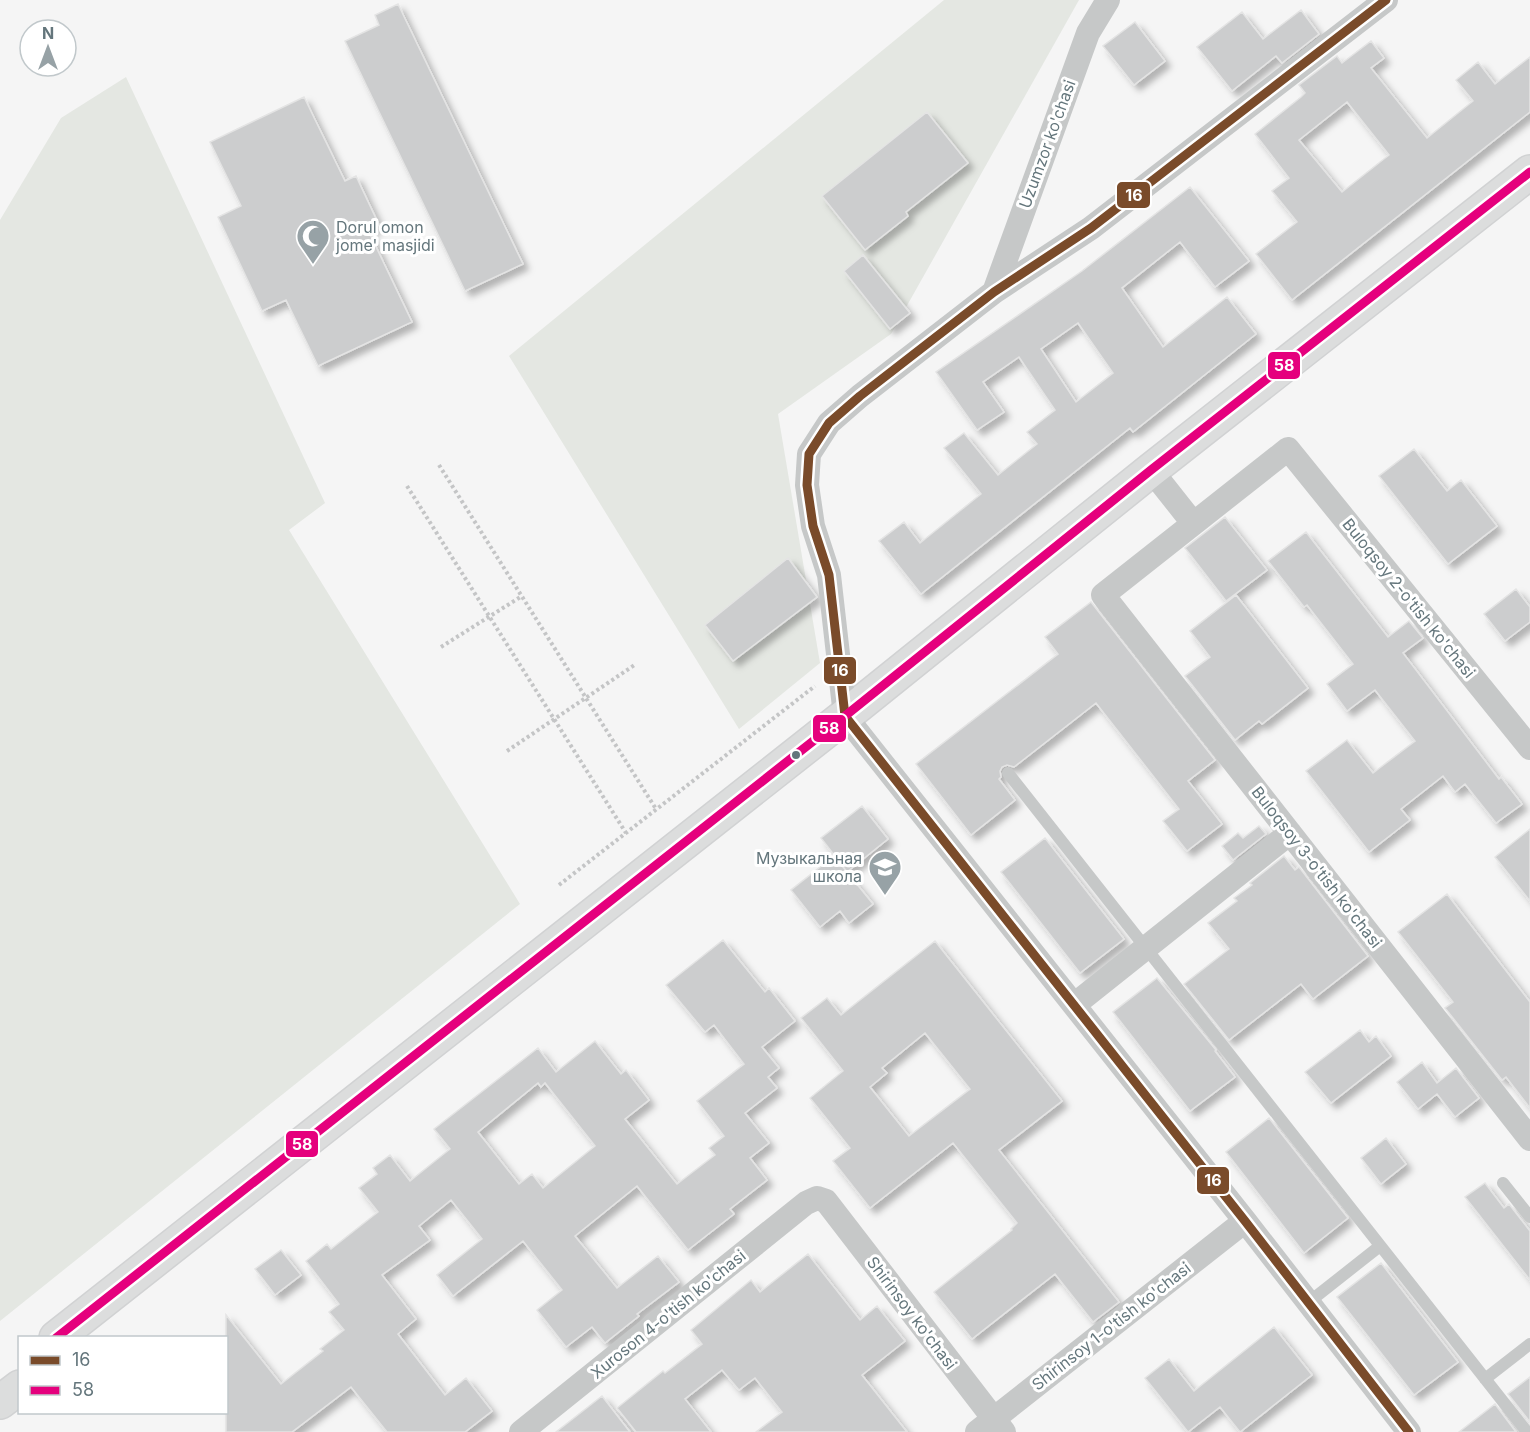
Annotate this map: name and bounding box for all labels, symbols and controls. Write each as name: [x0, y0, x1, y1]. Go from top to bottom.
north arrow: [18, 18, 78, 78]
text: N: [42, 23, 54, 43]
street label: Uzumzor ko'chasi: [1014, 77, 1080, 211]
line badge: 16: [1116, 181, 1151, 209]
text: 16: [1125, 185, 1143, 205]
place label: Dorul omon jome' masjidi: [335, 217, 435, 255]
mosque icon: Dorul omon jome' masjidi: [295, 218, 331, 265]
line badge: 58: [1267, 351, 1301, 380]
text: 58: [1274, 355, 1294, 375]
street label: Buloqsoy 2-o'tish ko'chasi: [1338, 514, 1480, 682]
line badge: 16: [823, 656, 857, 685]
text: 16: [831, 660, 849, 680]
line badge: 58: [812, 714, 847, 743]
text: 58: [819, 718, 839, 738]
unlabelled marker: [790, 749, 802, 761]
street label: Buloqsoy 3-o'tish ko'chasi: [1248, 782, 1386, 952]
place label: Музыкальная школа: [756, 848, 862, 886]
school or university icon: Музыкальная школа: [867, 849, 903, 896]
line badge: 58: [285, 1130, 319, 1158]
text: 58: [292, 1134, 312, 1154]
line badge: 16: [1196, 1166, 1230, 1195]
text: 16: [1204, 1170, 1222, 1190]
street label: Xuroson 4-o'tish ko'chasi: [587, 1245, 749, 1383]
street label: Shirinsoy ko'chasi: [863, 1252, 961, 1374]
street label: Shirinsoy 1-o'tish ko'chasi: [1028, 1258, 1194, 1394]
legend: [18, 1336, 228, 1414]
text: 16: [72, 1349, 90, 1370]
text: 58: [72, 1379, 94, 1400]

